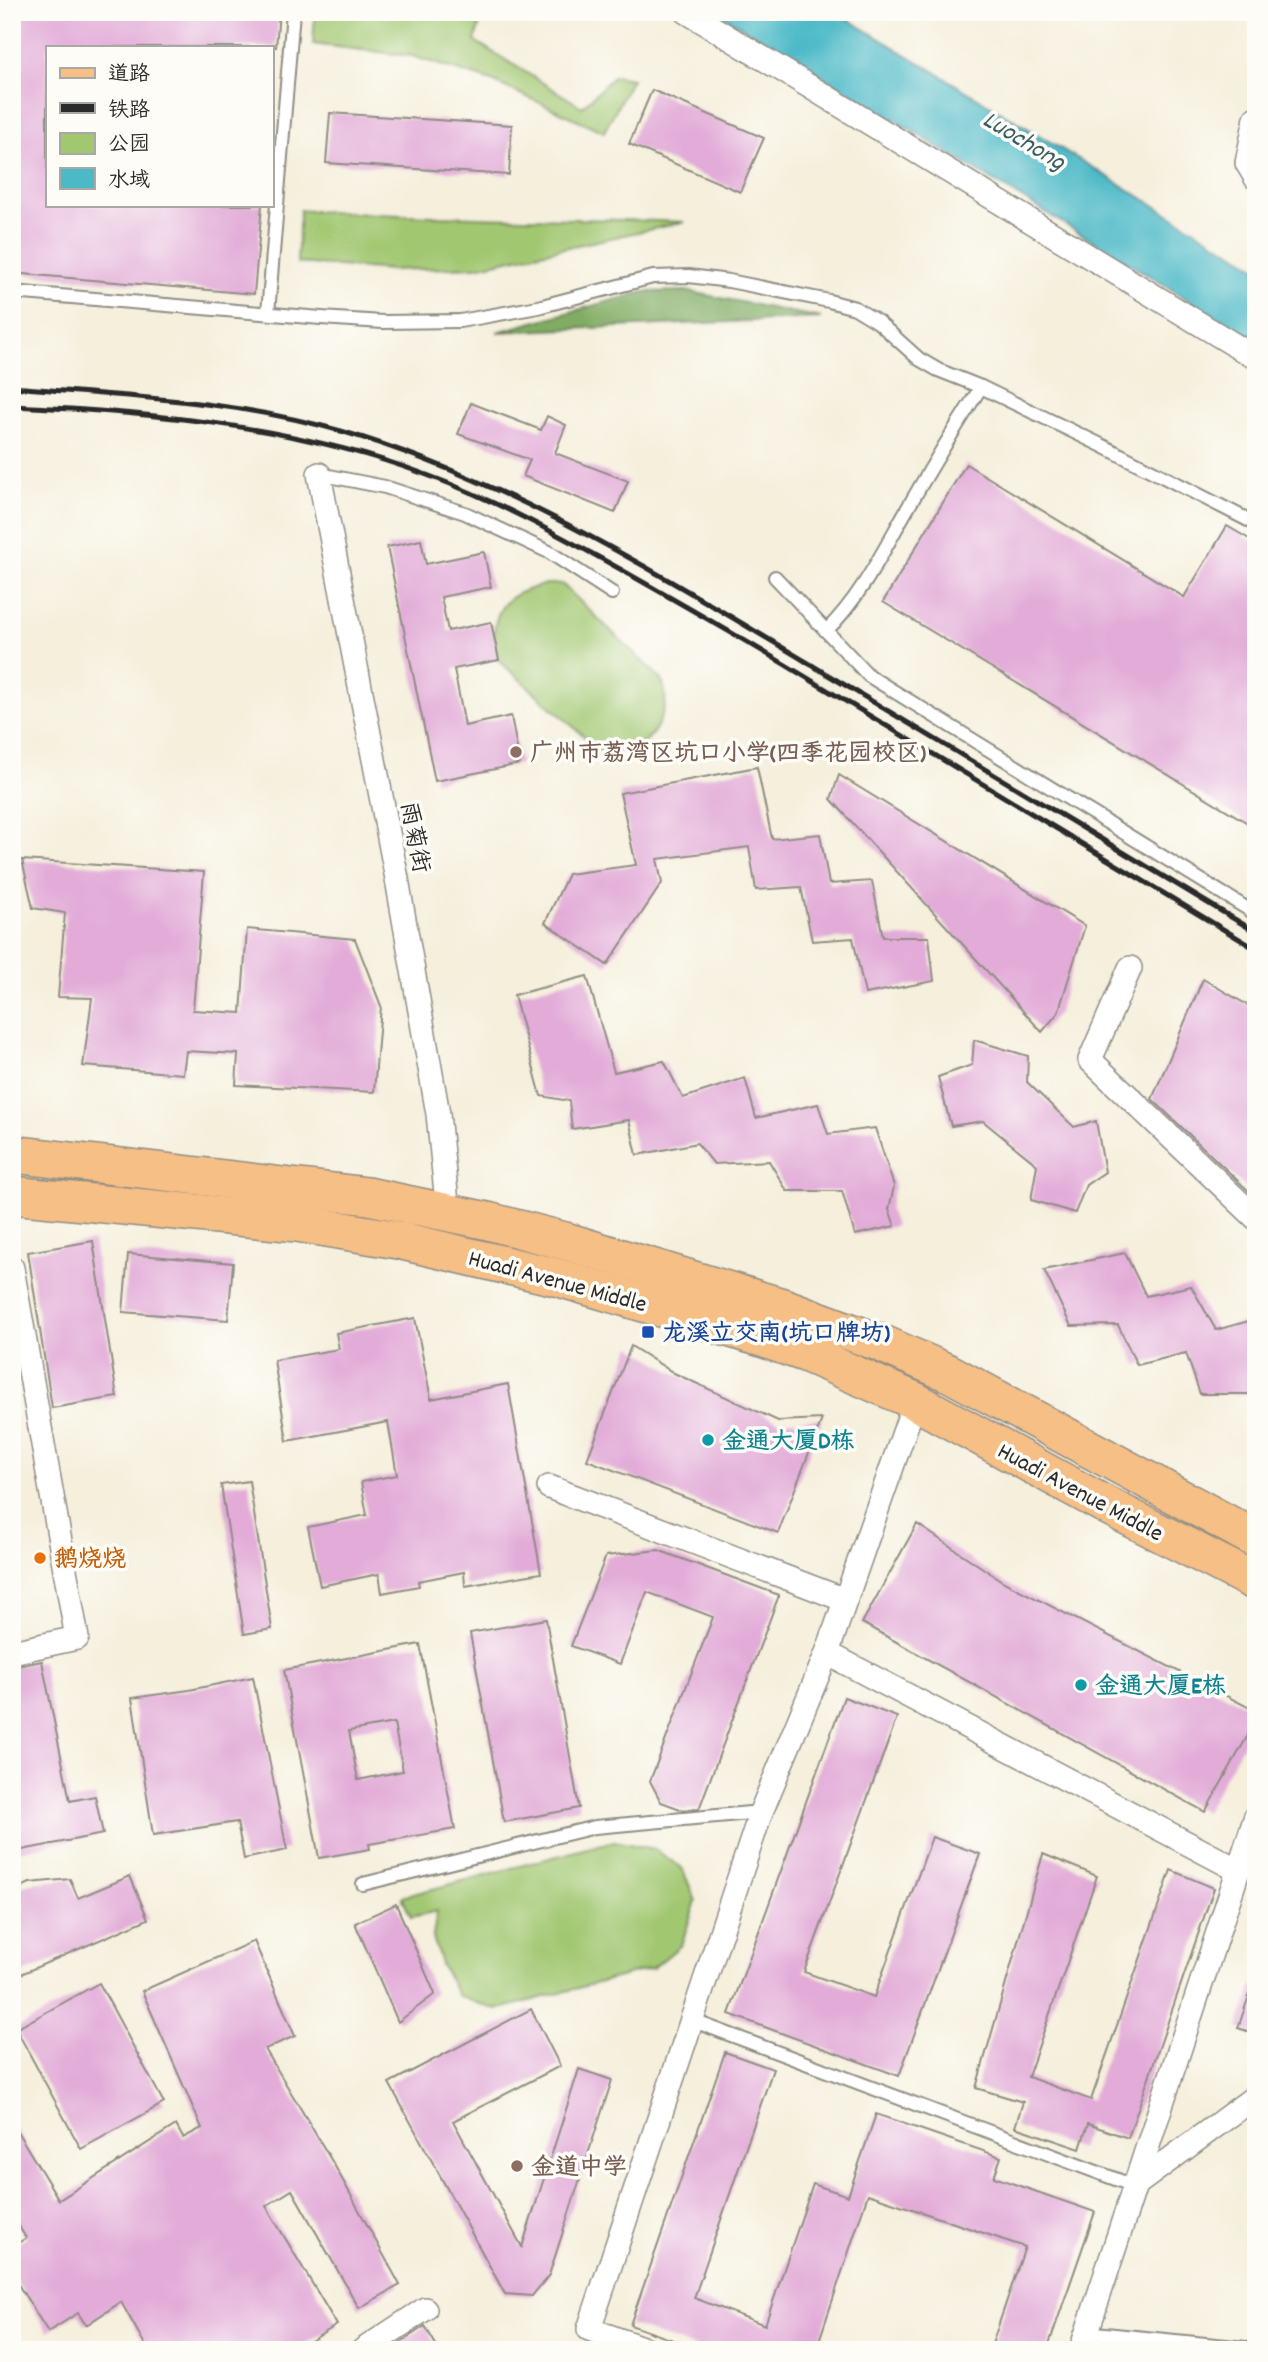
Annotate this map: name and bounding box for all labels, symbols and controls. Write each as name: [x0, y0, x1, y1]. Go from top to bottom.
legend: [46, 46, 273, 206]
text: 道路: [108, 61, 150, 91]
text: 铁路: [108, 97, 150, 127]
water label: Luochong: [975, 103, 1073, 182]
text: 公园: [108, 131, 150, 161]
text: 水域: [108, 167, 150, 197]
place label: 广州市荔湾区坑口小学(四季花园校区): [530, 738, 926, 772]
marker: 广州市荔湾区坑口小学(四季花园校区): [508, 744, 524, 760]
street label: 雨菊街: [389, 799, 437, 876]
street label: Huadi Avenue Middle: [464, 1243, 650, 1323]
place label: 龙溪立交南(坑口牌坊): [662, 1318, 890, 1352]
marker: 龙溪立交南(坑口牌坊): [640, 1324, 656, 1340]
place label: 金通大厦D栋: [722, 1426, 854, 1460]
marker: 金通大厦D栋: [700, 1432, 716, 1448]
street label: Huadi Avenue Middle: [991, 1436, 1169, 1552]
place label: 鹅烧烧: [54, 1544, 126, 1578]
marker: 鹅烧烧: [32, 1550, 48, 1566]
place label: 金通大厦E栋: [1095, 1671, 1226, 1705]
marker: 金通大厦E栋: [1073, 1677, 1089, 1693]
place label: 金道中学: [531, 2152, 627, 2186]
marker: 金道中学: [509, 2158, 525, 2174]

